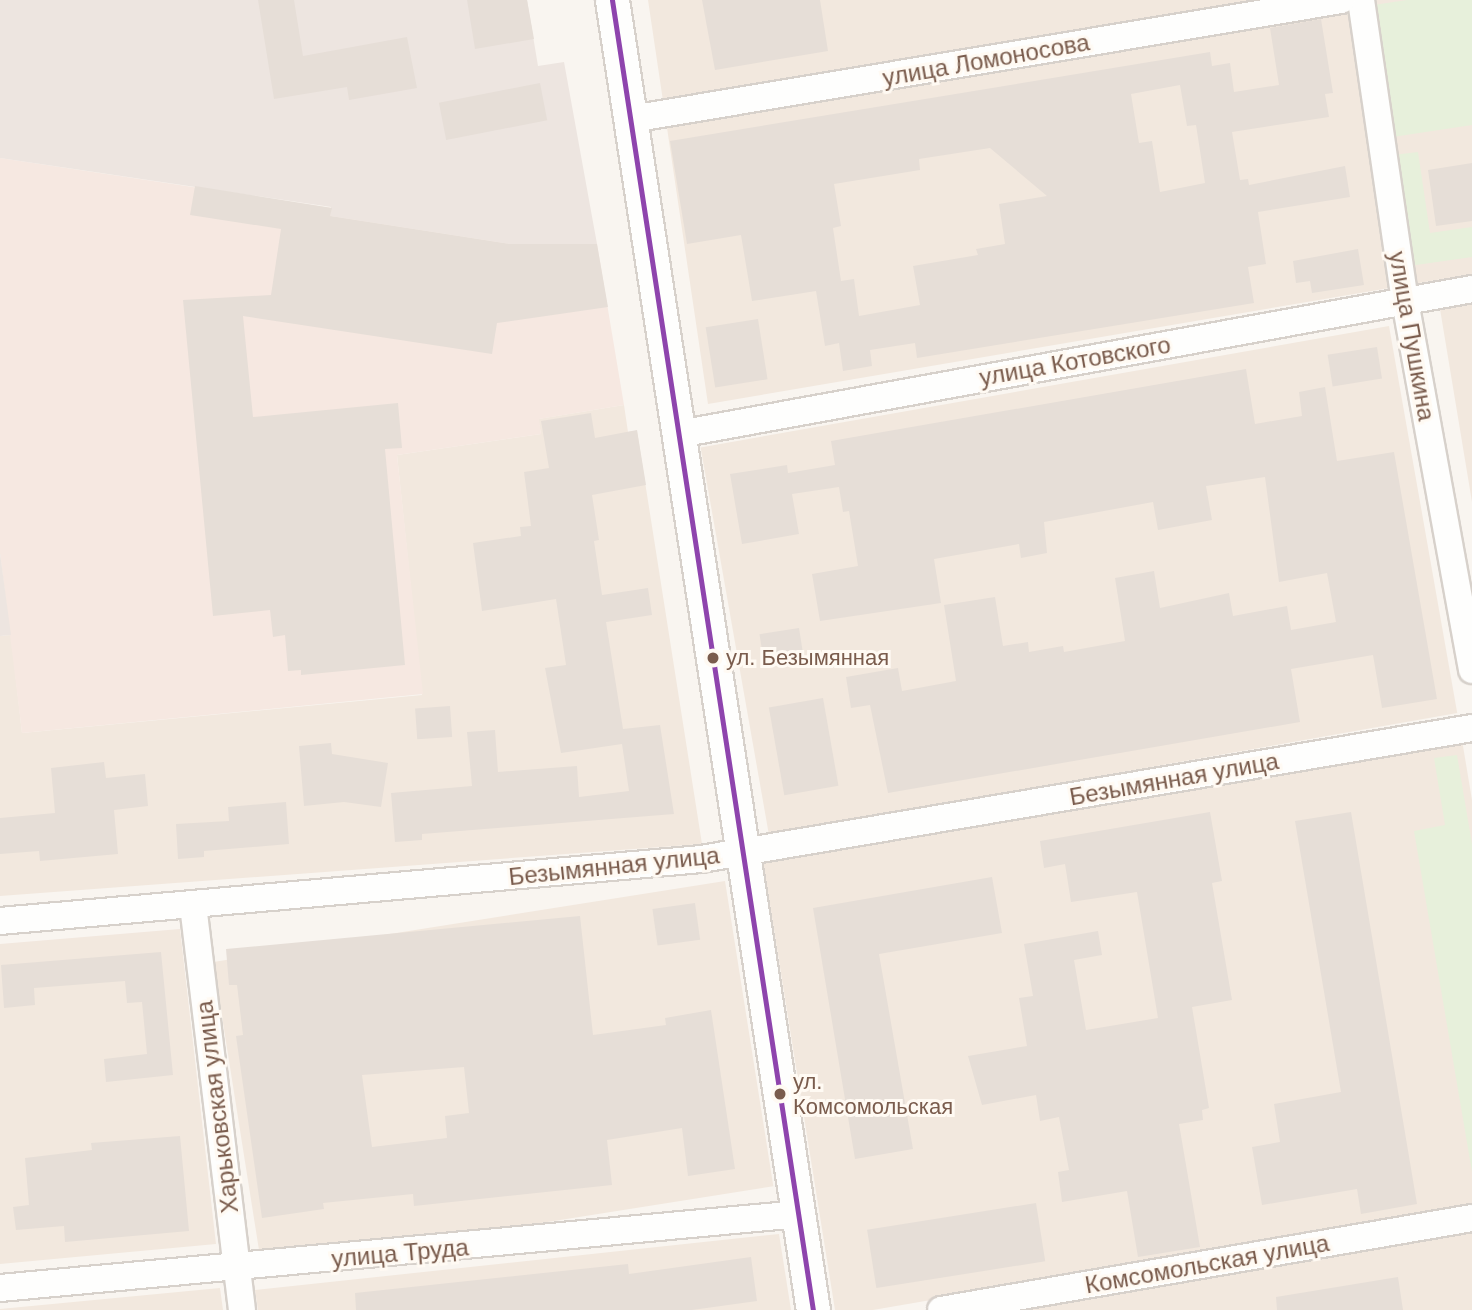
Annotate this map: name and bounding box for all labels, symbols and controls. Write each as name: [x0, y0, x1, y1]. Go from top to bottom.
street label: улица Ломоносова: [880, 28, 1092, 92]
street label: улица Пушкина: [1383, 249, 1441, 423]
street label: улица Котовского: [977, 330, 1173, 392]
place label: ул. Безымянная: [726, 645, 889, 671]
marker: ул. Безымянная: [706, 651, 720, 665]
street label: Безымянная улица: [1067, 746, 1281, 812]
street label: Безымянная улица: [507, 841, 721, 891]
street label: Харьковская улица: [190, 999, 244, 1215]
place label: ул. Комсомольская: [793, 1068, 953, 1120]
marker: ул. Комсомольская: [773, 1087, 787, 1101]
street label: Комсомольская улица: [1083, 1228, 1331, 1300]
street label: улица Труда: [330, 1233, 470, 1273]

